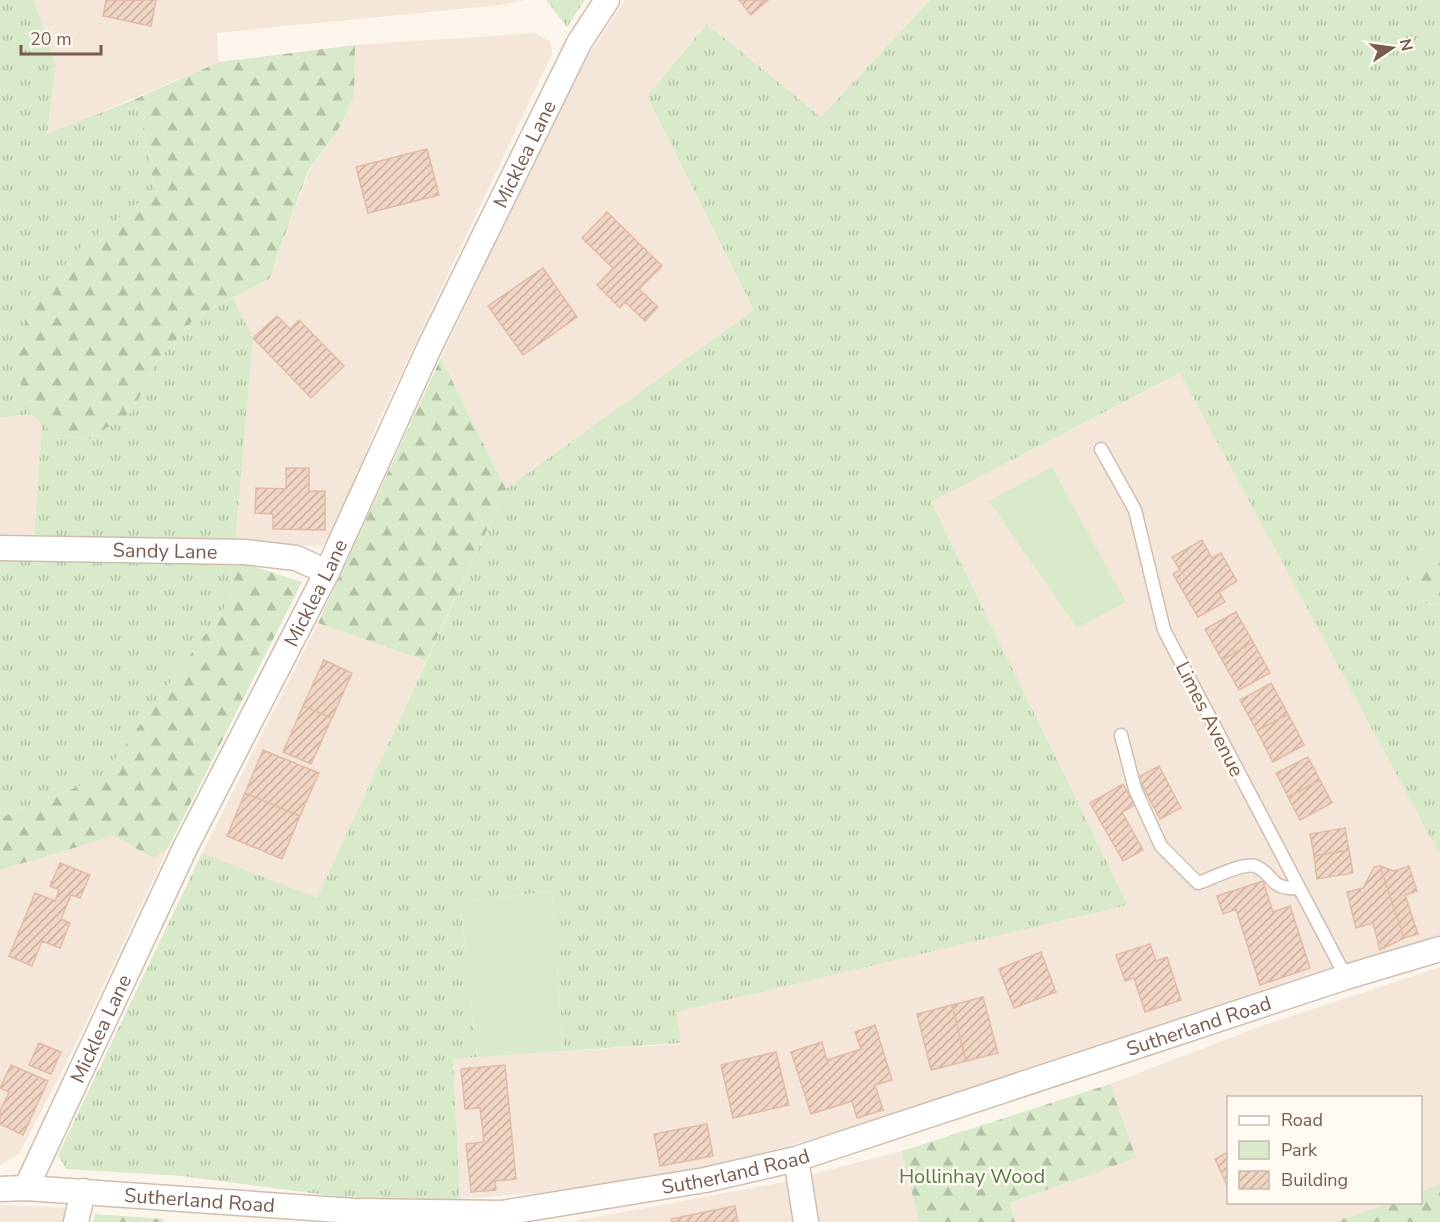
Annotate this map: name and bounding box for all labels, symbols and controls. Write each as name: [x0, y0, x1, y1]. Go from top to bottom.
scale bar: [21, 18, 100, 56]
north arrow: [1362, 18, 1422, 78]
text: 20 m: [30, 27, 72, 51]
text: N: [1394, 37, 1418, 53]
street label: Micklea Lane: [487, 96, 563, 213]
street label: Micklea Lane: [278, 535, 354, 651]
street label: Sandy Lane: [112, 537, 218, 566]
street label: Limes Avenue: [1169, 657, 1250, 782]
street label: Micklea Lane: [64, 970, 138, 1087]
street label: Sutherland Road: [1123, 990, 1275, 1063]
legend: [1227, 1096, 1422, 1204]
text: Road: [1281, 1108, 1323, 1132]
text: Park: [1281, 1138, 1318, 1162]
street label: Sutherland Road: [659, 1142, 813, 1201]
park label: Hollinhay Wood: [899, 1163, 1045, 1190]
text: Building: [1281, 1168, 1348, 1192]
street label: Sutherland Road: [123, 1182, 276, 1219]

